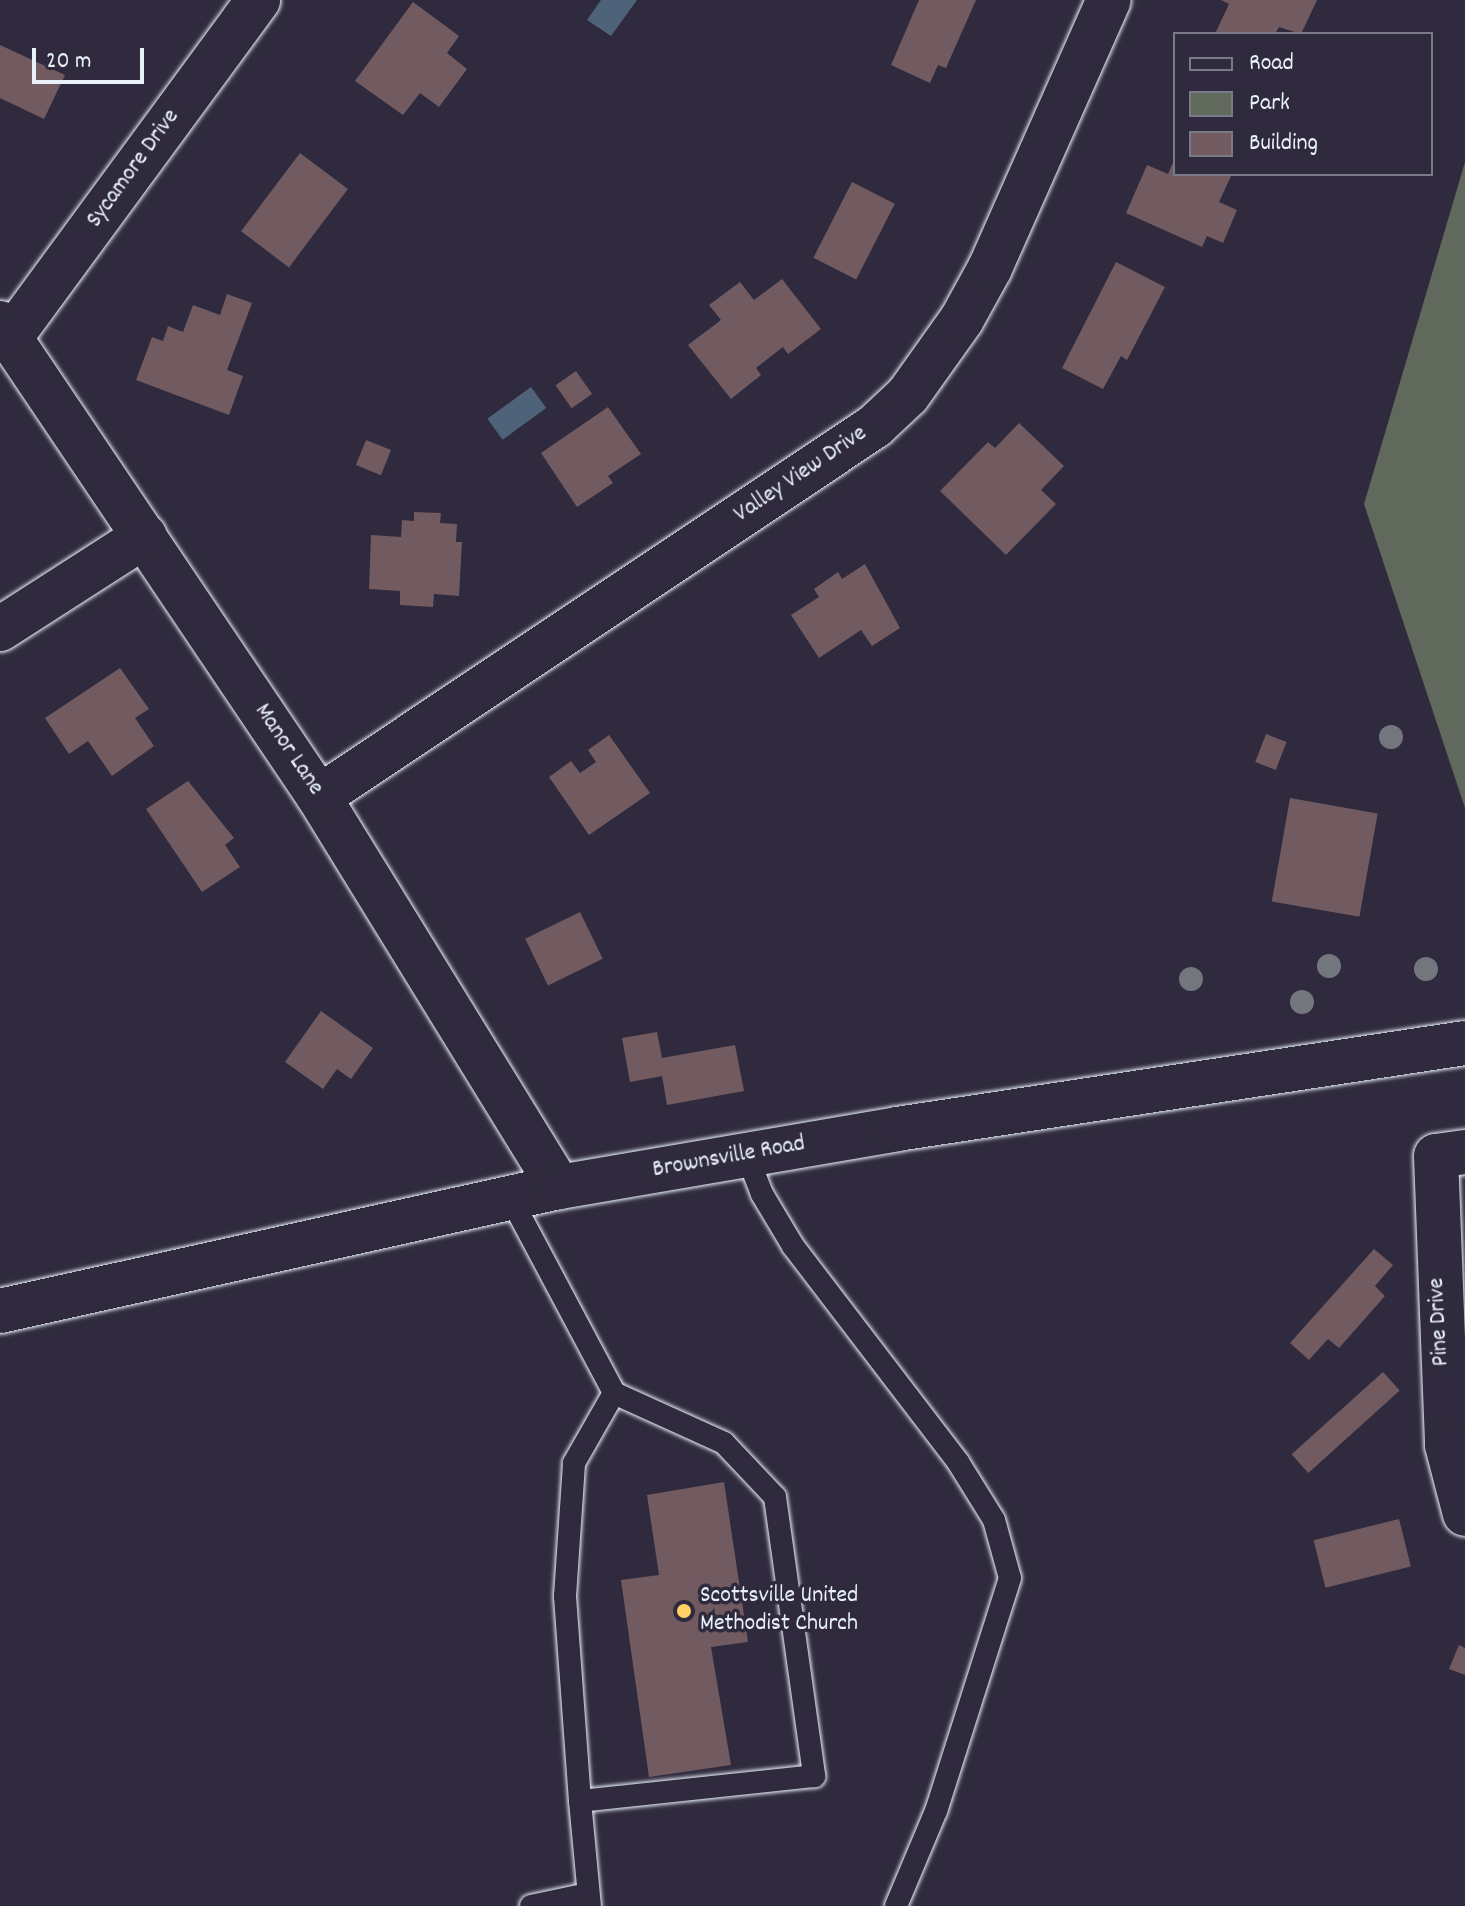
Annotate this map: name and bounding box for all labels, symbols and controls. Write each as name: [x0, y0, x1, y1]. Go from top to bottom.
scale bar: [36, 32, 148, 82]
legend: [1173, 32, 1433, 176]
text: 20 m: [46, 45, 92, 79]
text: Road: [1249, 47, 1294, 81]
text: Park: [1249, 87, 1290, 121]
street label: Sycamore Drive: [81, 104, 187, 234]
text: Building: [1249, 127, 1318, 161]
street label: Valley View Drive: [729, 420, 873, 530]
street label: Manor Lane: [247, 699, 329, 801]
street label: Brownsville Road: [650, 1130, 808, 1186]
street label: Pine Drive: [1423, 1277, 1457, 1367]
place label: Scottsville United Methodist Church: [700, 1583, 858, 1639]
marker: Scottsville United Methodist Church: [675, 1602, 693, 1620]

